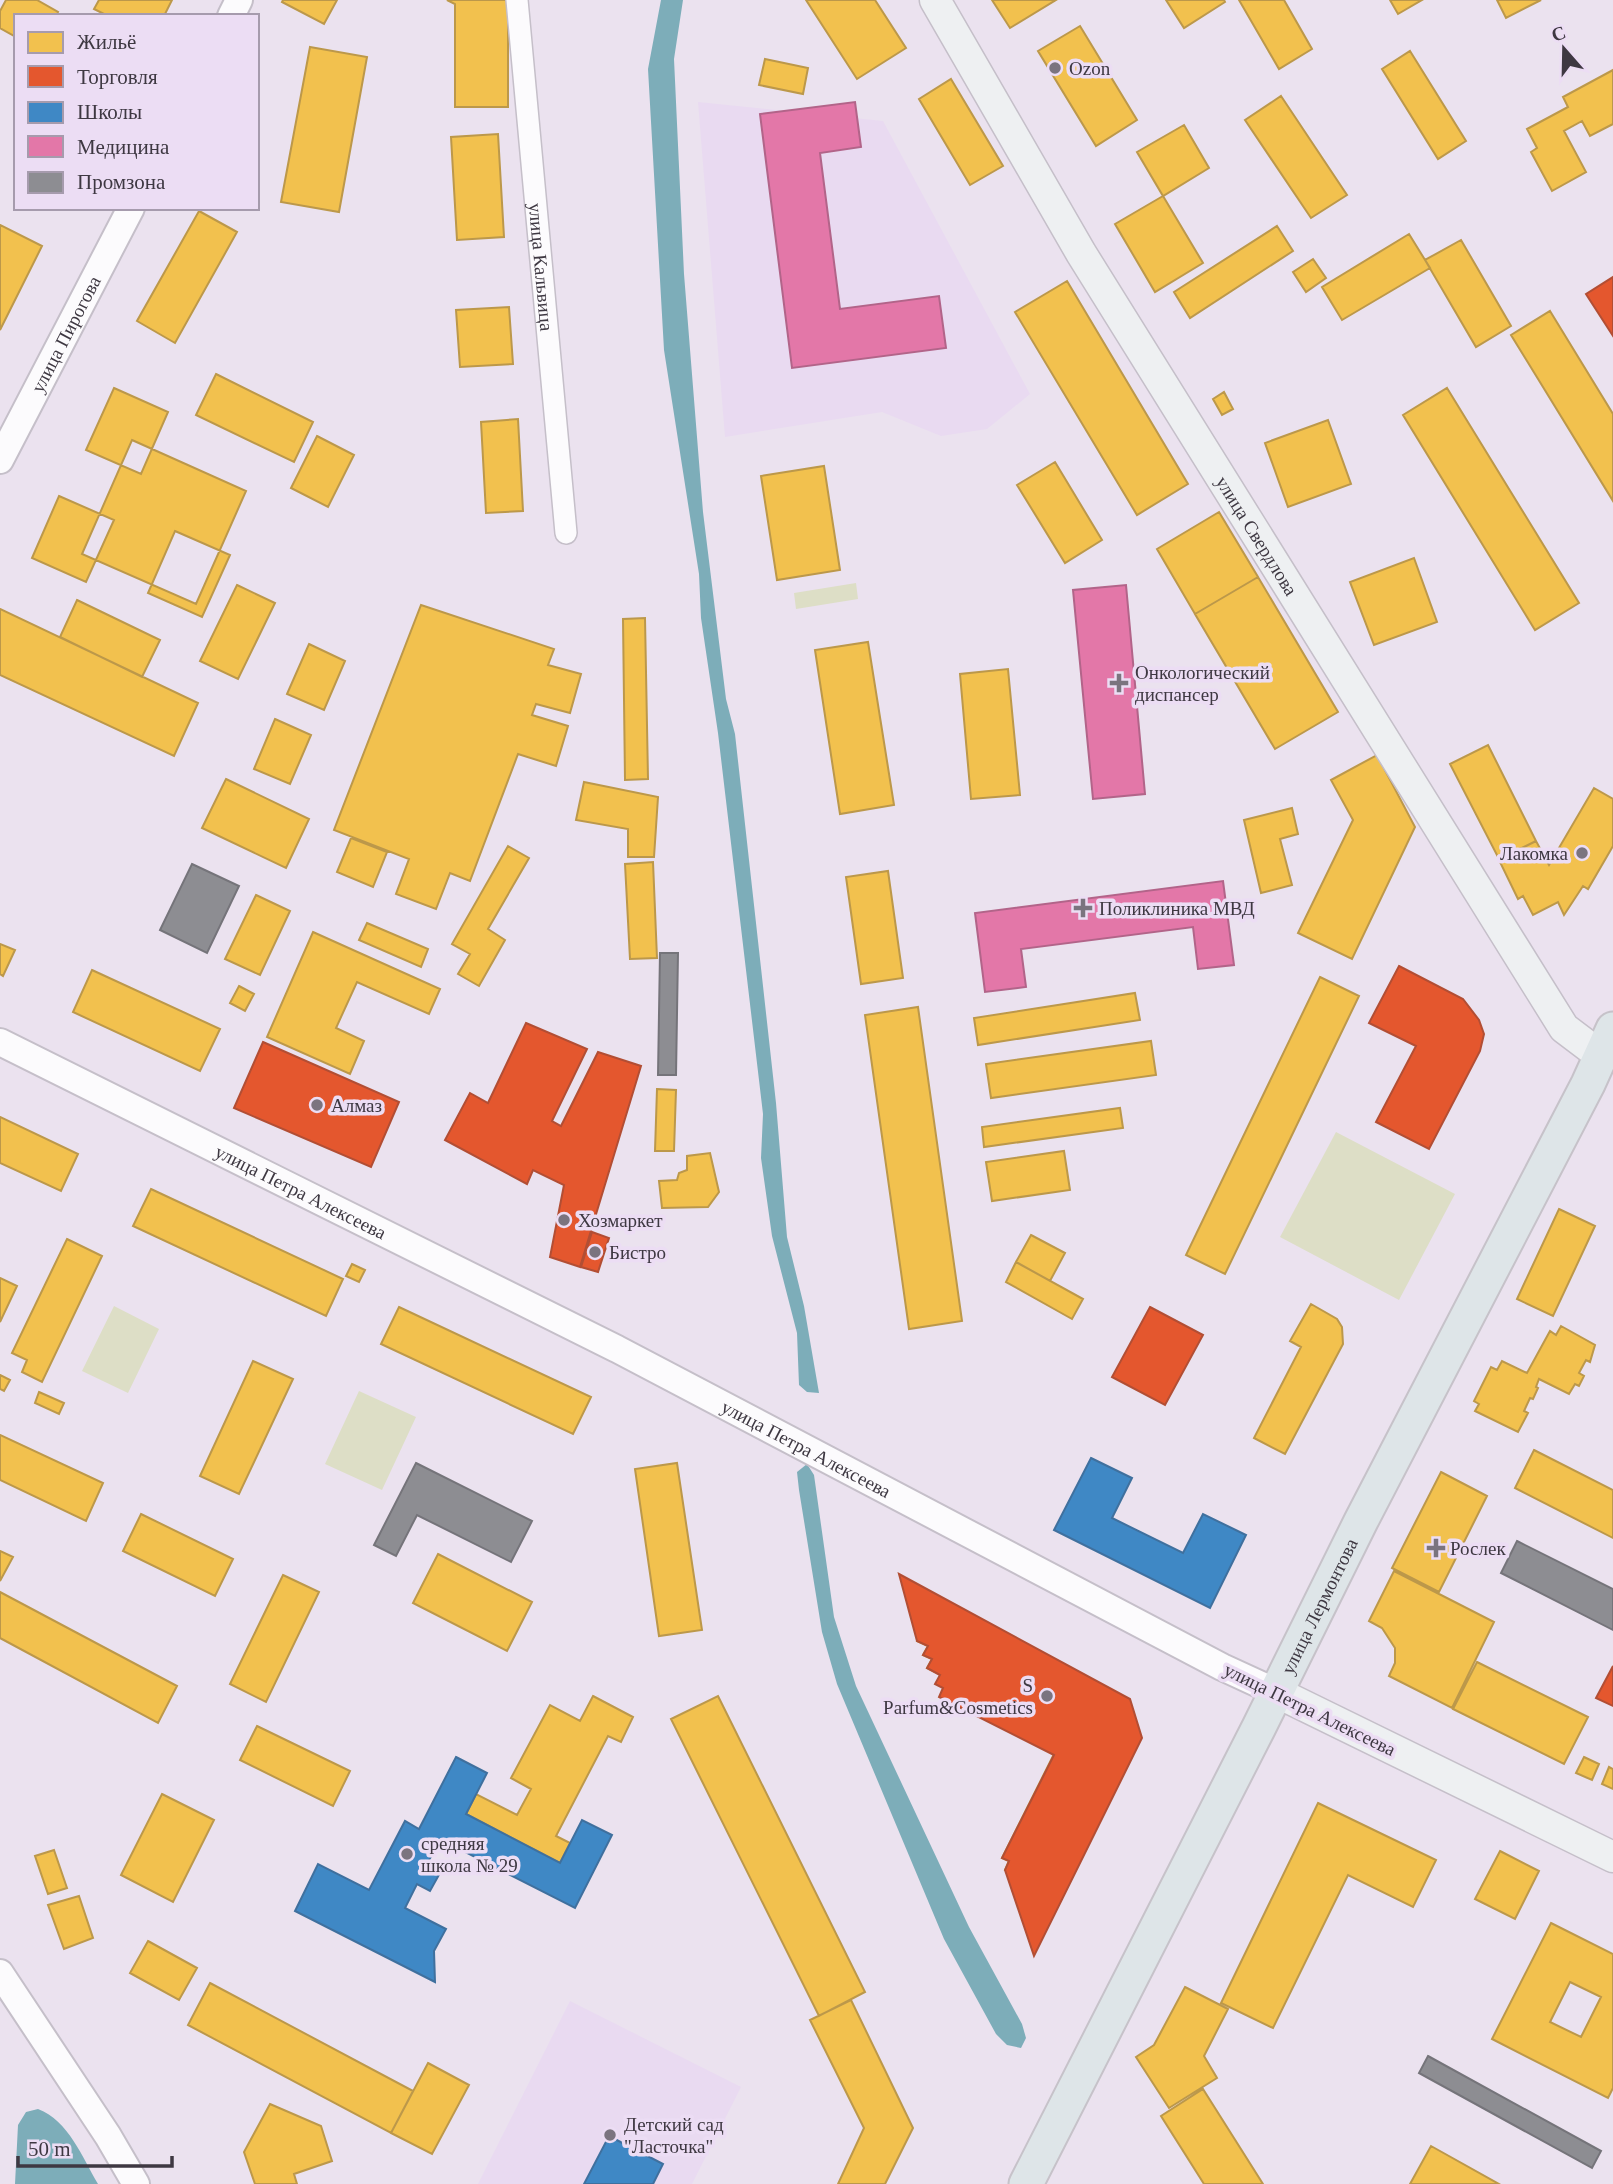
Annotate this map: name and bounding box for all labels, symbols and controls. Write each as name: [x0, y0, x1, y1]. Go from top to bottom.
legend: [14, 14, 259, 210]
north arrow: [1529, 14, 1599, 84]
text: С: [1548, 21, 1568, 46]
text: Жильё: [77, 30, 136, 54]
place label: Ozon: [1069, 58, 1111, 79]
marker: Ozon: [1047, 60, 1063, 76]
text: Торговля: [77, 65, 158, 89]
text: Школы: [77, 100, 142, 124]
text: Медицина: [77, 135, 170, 159]
text: Промзона: [77, 170, 166, 194]
street label: улица Кальвица: [525, 202, 557, 332]
street label: улица Пирогова: [27, 272, 105, 396]
street label: улица Свердлова: [1212, 472, 1302, 600]
place label: Онкологический диспансер: [1135, 662, 1270, 705]
marker: Онкологический диспансер: [1109, 673, 1129, 693]
place label: Лакомка: [1500, 843, 1569, 864]
marker: Лакомка: [1574, 845, 1590, 861]
marker: Поликлиника МВД: [1073, 898, 1093, 918]
place label: Поликлиника МВД: [1099, 898, 1255, 919]
place label: Алмаз: [331, 1095, 382, 1116]
marker: Алмаз: [309, 1097, 325, 1113]
street label: улица Петра Алексеева: [212, 1141, 390, 1244]
place label: Хозмаркет: [578, 1210, 663, 1231]
marker: Хозмаркет: [556, 1212, 572, 1228]
place label: Бистро: [609, 1242, 666, 1263]
marker: Бистро: [587, 1244, 603, 1260]
street label: улица Петра Алексеева: [718, 1396, 895, 1502]
street label: улица Лермонтова: [1277, 1534, 1362, 1677]
place label: Рослек: [1450, 1538, 1506, 1559]
marker: Рослек: [1428, 1540, 1444, 1556]
street label: улица Петра Алексеева: [1221, 1659, 1399, 1760]
place label: S Parfum&Cosmetics: [883, 1675, 1033, 1718]
marker: S Parfum&Cosmetics: [1039, 1688, 1055, 1704]
place label: средняя школа № 29: [421, 1833, 518, 1876]
marker: средняя школа № 29: [399, 1846, 415, 1862]
place label: Детский сад "Ласточка": [624, 2114, 724, 2157]
scale bar: [18, 2124, 172, 2168]
marker: Детский сад "Ласточка": [602, 2127, 618, 2143]
text: 50 m: [28, 2137, 71, 2161]

